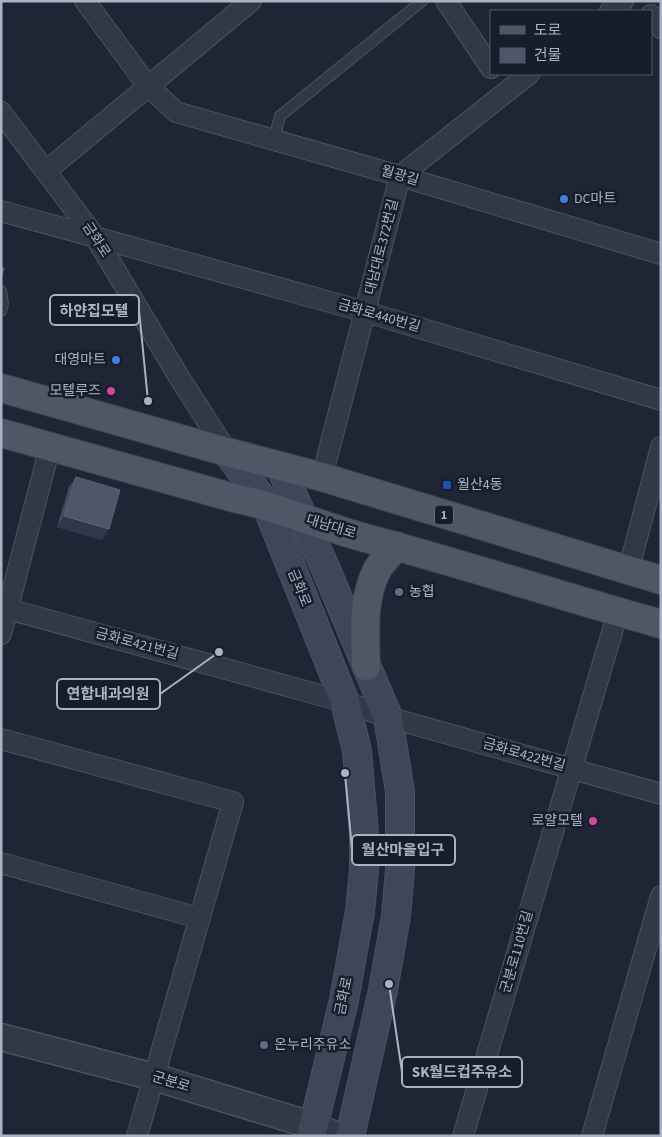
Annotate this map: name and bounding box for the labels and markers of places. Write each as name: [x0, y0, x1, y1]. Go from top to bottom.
place label: DC마트: [574, 189, 616, 209]
marker: DC마트: [558, 193, 570, 205]
callout: 하얀집모텔: [50, 295, 139, 325]
place label: 대영마트: [54, 350, 106, 370]
marker: 대영마트: [110, 354, 122, 366]
place label: 모텔루즈: [49, 381, 101, 401]
marker: 모텔루즈: [105, 385, 117, 397]
place label: 월산4동: [457, 475, 503, 495]
marker: 월산4동: [441, 479, 453, 491]
place label: 농협: [409, 582, 435, 602]
marker: 농협: [393, 586, 405, 598]
callout: 연합내과의원: [57, 679, 160, 709]
place label: 로얄모텔: [531, 811, 583, 831]
marker: 로얄모텔: [587, 815, 599, 827]
callout: 월산마을입구: [352, 835, 455, 865]
place label: 온누리주유소: [274, 1035, 351, 1055]
marker: 온누리주유소: [258, 1039, 270, 1051]
callout: SK월드컵주유소: [402, 1057, 522, 1087]

